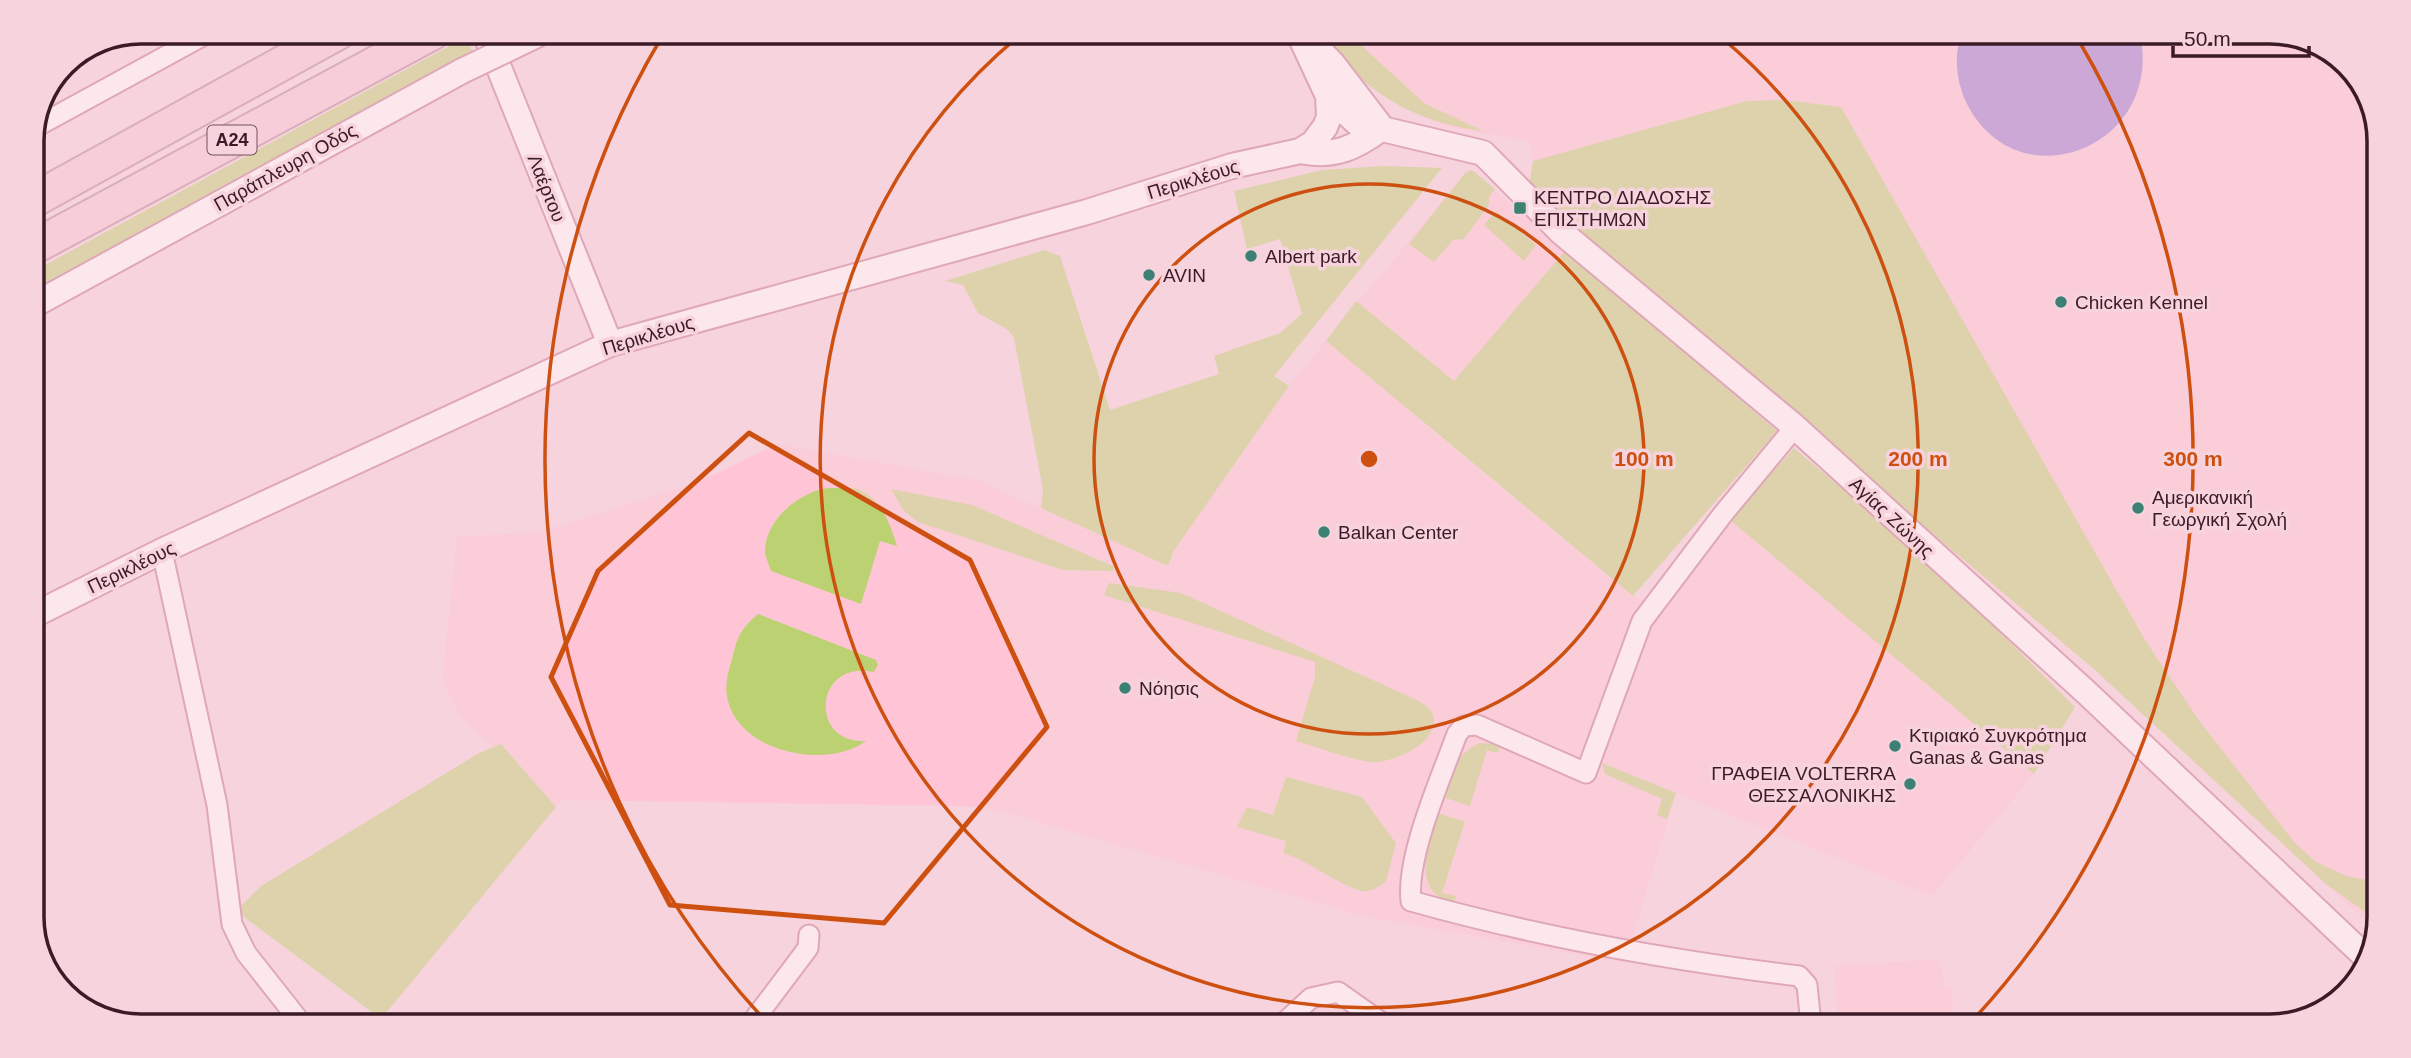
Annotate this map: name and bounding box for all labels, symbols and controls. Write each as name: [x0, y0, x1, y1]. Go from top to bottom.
scale bar: [2173, 14, 2310, 58]
text: 50 m: [2184, 27, 2231, 50]
street label: Παράπλευρη Οδός: [210, 120, 360, 215]
road number: Α24: [208, 125, 256, 154]
street label: Λαέρτου: [524, 151, 570, 225]
street label: Περικλέους: [1145, 156, 1242, 203]
place label: ΚΕΝΤΡΟ ΔΙΑΔΟΣΗΣ ΕΠΙΣΤΗΜΩΝ: [1534, 187, 1711, 230]
marker: ΚΕΝΤΡΟ ΔΙΑΔΟΣΗΣ ΕΠΙΣΤΗΜΩΝ: [1512, 200, 1528, 216]
place label: Albert park: [1265, 246, 1357, 267]
marker: Albert park: [1243, 248, 1259, 264]
place label: AVIN: [1163, 265, 1206, 286]
marker: AVIN: [1141, 267, 1157, 283]
place label: Chicken Kennel: [2075, 292, 2208, 313]
marker: Chicken Kennel: [2053, 294, 2069, 310]
street label: Περικλέους: [600, 312, 697, 359]
centre of rings: [1357, 447, 1381, 471]
text: 100 m: [1614, 447, 1674, 470]
text: 200 m: [1888, 447, 1948, 470]
text: 300 m: [2163, 447, 2223, 470]
street label: Αγίας Ζώνης: [1845, 473, 1938, 562]
place label: Αμερικανική Γεωργική Σχολή: [2152, 487, 2287, 530]
marker: Αμερικανική Γεωργική Σχολή: [2130, 500, 2146, 516]
place label: Balkan Center: [1338, 522, 1459, 543]
marker: Balkan Center: [1316, 524, 1332, 540]
street label: Περικλέους: [84, 537, 178, 598]
place label: Νόησις: [1139, 678, 1199, 699]
marker: Νόησις: [1117, 680, 1133, 696]
place label: Κτιριακό Συγκρότημα Ganas & Ganas: [1909, 725, 2087, 768]
marker: Κτιριακό Συγκρότημα Ganas & Ganas: [1887, 738, 1903, 754]
place label: ΓΡΑΦΕΙΑ VOLTERRA ΘΕΣΣΑΛΟΝΙΚΗΣ: [1711, 763, 1896, 806]
marker: ΓΡΑΦΕΙΑ VOLTERRA ΘΕΣΣΑΛΟΝΙΚΗΣ: [1902, 776, 1918, 792]

